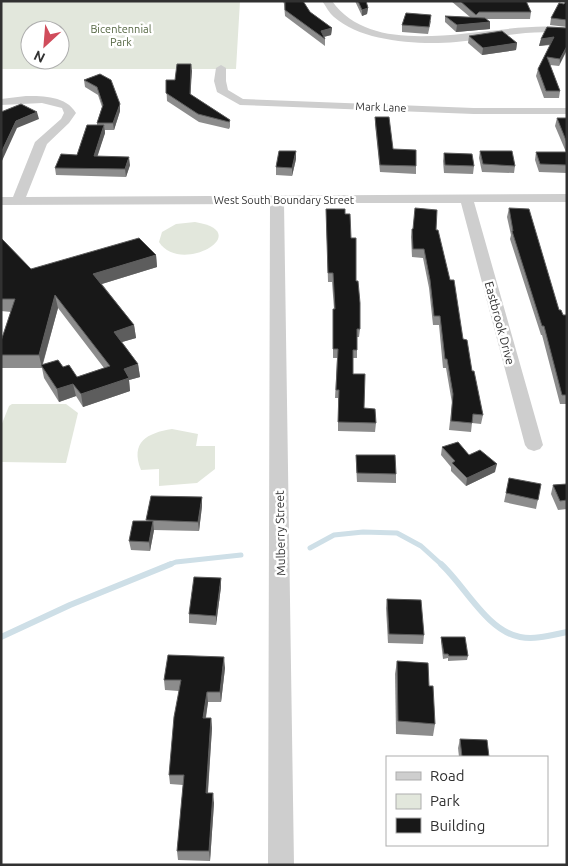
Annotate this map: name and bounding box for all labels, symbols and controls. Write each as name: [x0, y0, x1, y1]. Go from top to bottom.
north arrow: [20, 20, 70, 70]
park label: Bicentennial Park: [90, 23, 152, 48]
text: N: [31, 47, 48, 66]
street label: Mark Lane: [355, 100, 407, 114]
street label: West South Boundary Street: [214, 194, 355, 206]
street label: Eastbrook Drive: [483, 280, 517, 366]
street label: Mulberry Street: [273, 490, 287, 576]
legend: [386, 756, 548, 846]
text: Road: [430, 767, 465, 784]
text: Park: [430, 792, 460, 809]
text: Building: [430, 817, 485, 834]

